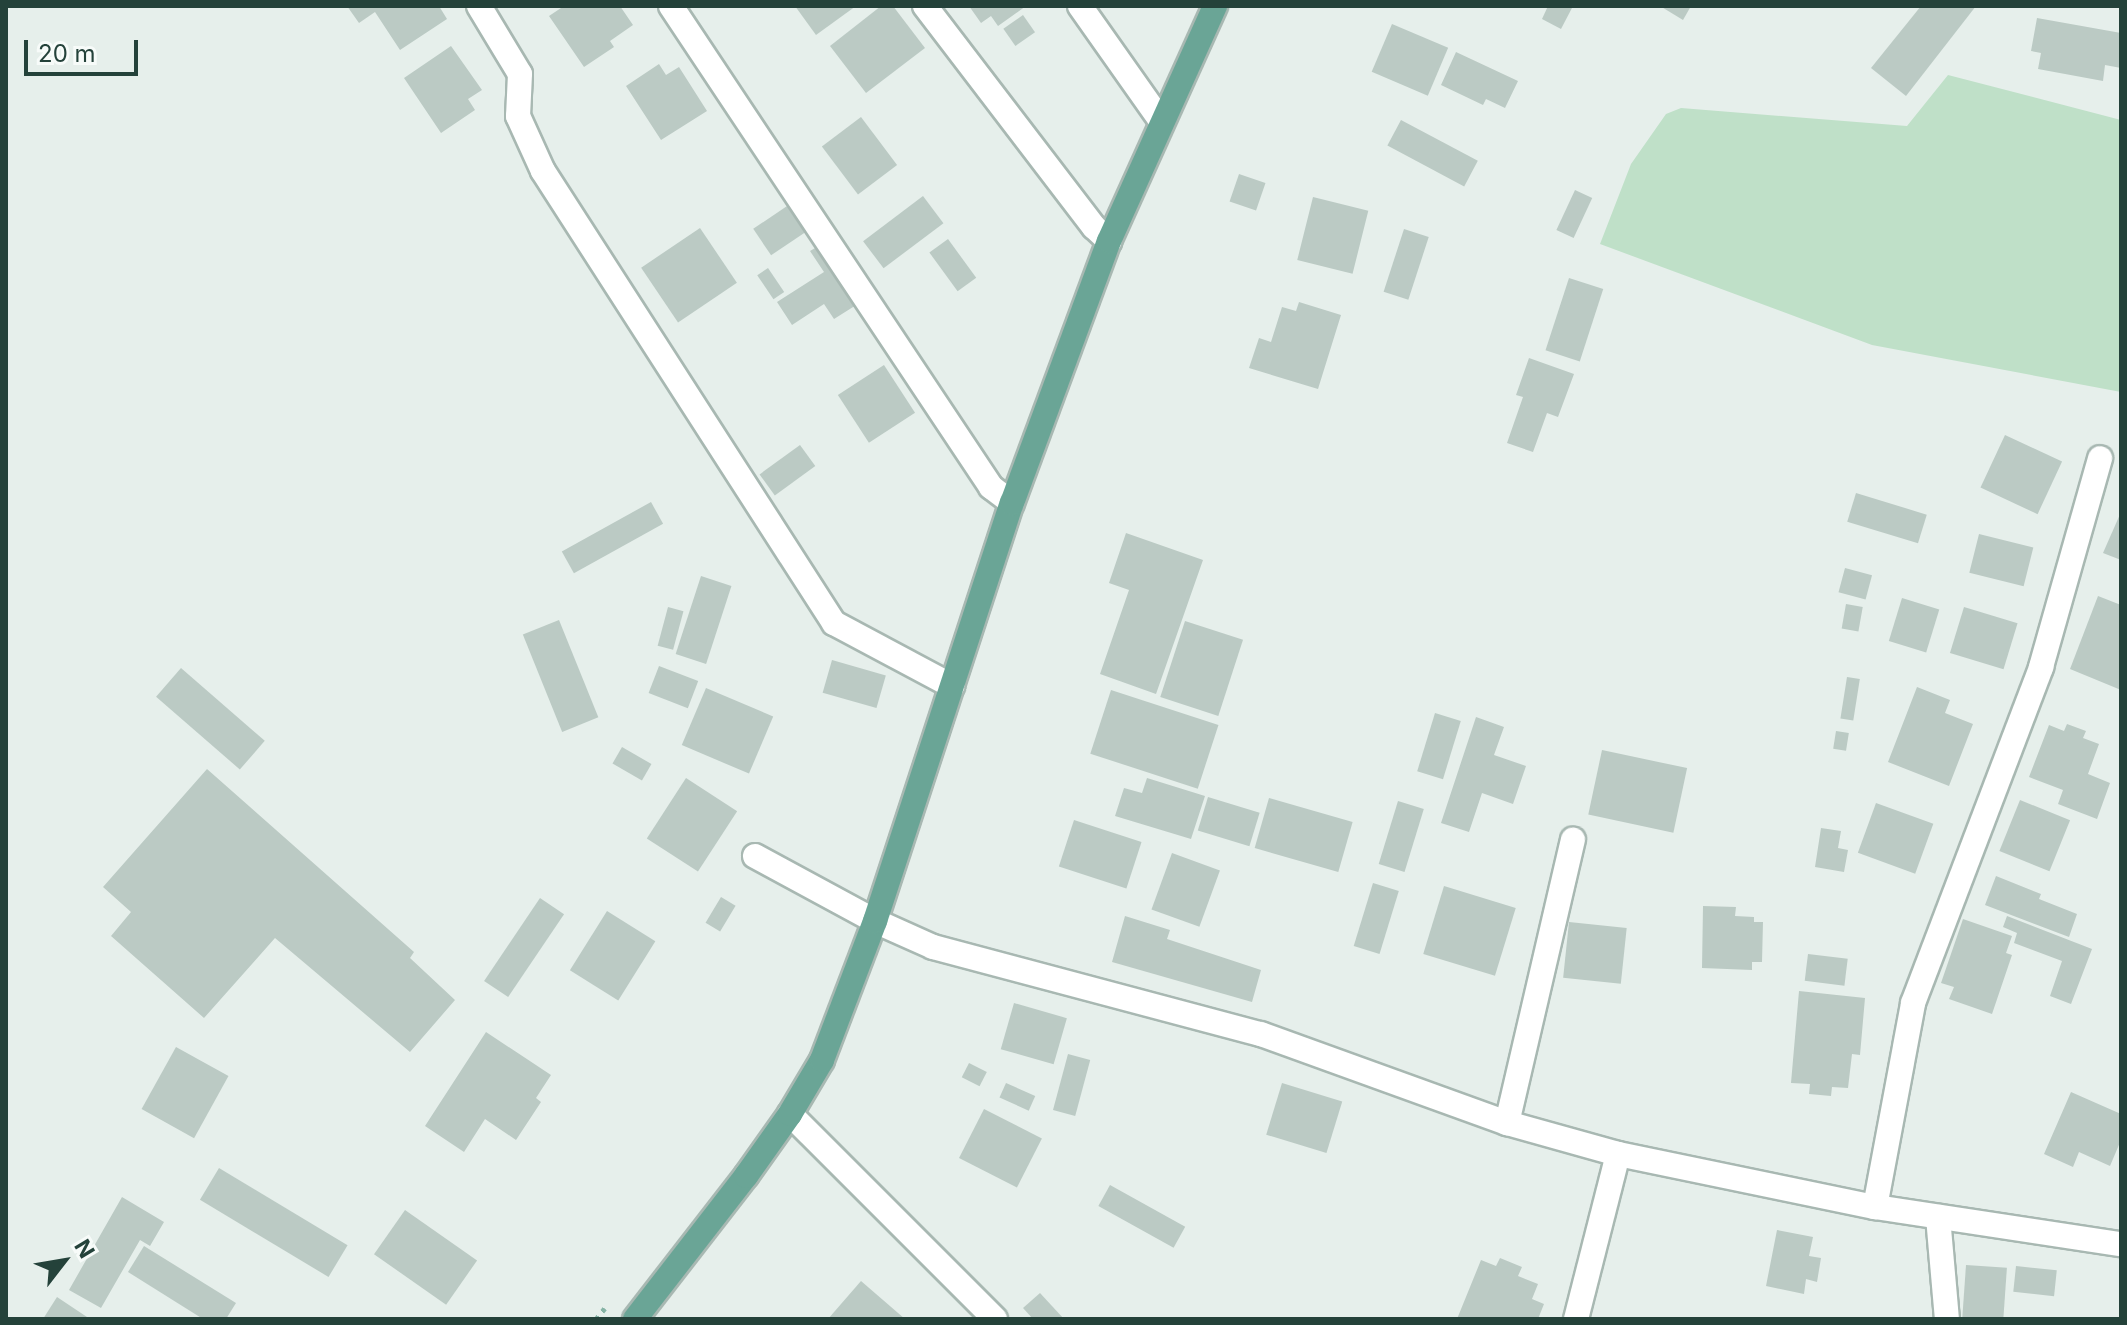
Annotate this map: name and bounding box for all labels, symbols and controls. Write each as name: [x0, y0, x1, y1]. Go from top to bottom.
scale bar: [28, 24, 142, 74]
text: 20 m: [38, 39, 96, 68]
north arrow: [24, 1221, 104, 1301]
text: N: [69, 1235, 100, 1263]

